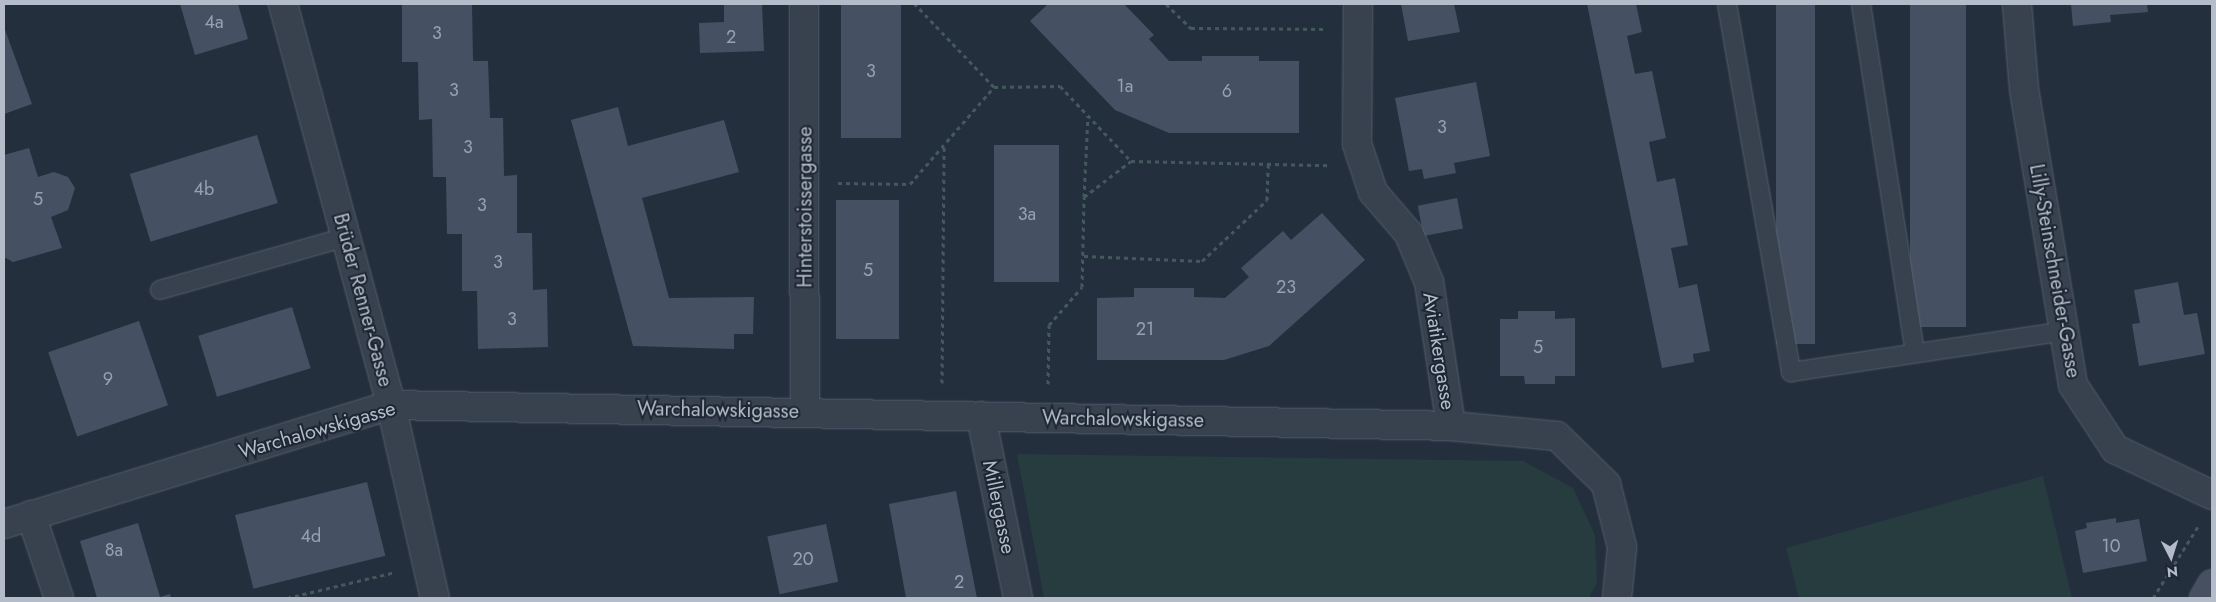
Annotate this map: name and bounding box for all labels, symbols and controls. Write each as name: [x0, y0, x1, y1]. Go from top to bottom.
house number: 4a: [204, 11, 224, 33]
house number: 3: [432, 22, 442, 44]
house number: 2: [726, 26, 736, 48]
house number: 3: [866, 60, 876, 82]
house number: 1a: [1117, 75, 1133, 97]
house number: 3: [449, 79, 459, 101]
house number: 6: [1222, 80, 1232, 102]
house number: 3: [1437, 116, 1447, 138]
street label: Hinterstoissergasse: [793, 126, 817, 288]
house number: 3: [463, 136, 473, 158]
street label: Lilly-Steinschneider-Gasse: [2024, 162, 2086, 380]
house number: 4b: [194, 178, 214, 200]
house number: 5: [33, 188, 43, 210]
house number: 3: [477, 194, 487, 216]
house number: 3a: [1018, 203, 1036, 225]
street label: Brüder Renner-Gasse: [328, 211, 398, 389]
house number: 3: [493, 251, 503, 273]
house number: 5: [863, 259, 873, 281]
house number: 23: [1276, 276, 1296, 298]
street label: Aviatikergasse: [1418, 291, 1460, 411]
house number: 3: [507, 308, 517, 330]
house number: 21: [1136, 318, 1154, 340]
house number: 5: [1533, 336, 1543, 358]
house number: 9: [103, 368, 113, 390]
street label: Warchalowskigasse: [236, 396, 398, 464]
street label: Warchalowskigasse: [637, 397, 799, 423]
street label: Warchalowskigasse: [1042, 406, 1204, 432]
street label: Millergasse: [977, 458, 1021, 556]
house number: 4d: [301, 525, 321, 547]
north arrow: [2146, 532, 2196, 582]
house number: 10: [2102, 535, 2120, 557]
house number: 8a: [105, 539, 123, 561]
house number: 20: [792, 548, 814, 570]
text: N: [2166, 561, 2179, 582]
house number: 2: [954, 571, 964, 593]

